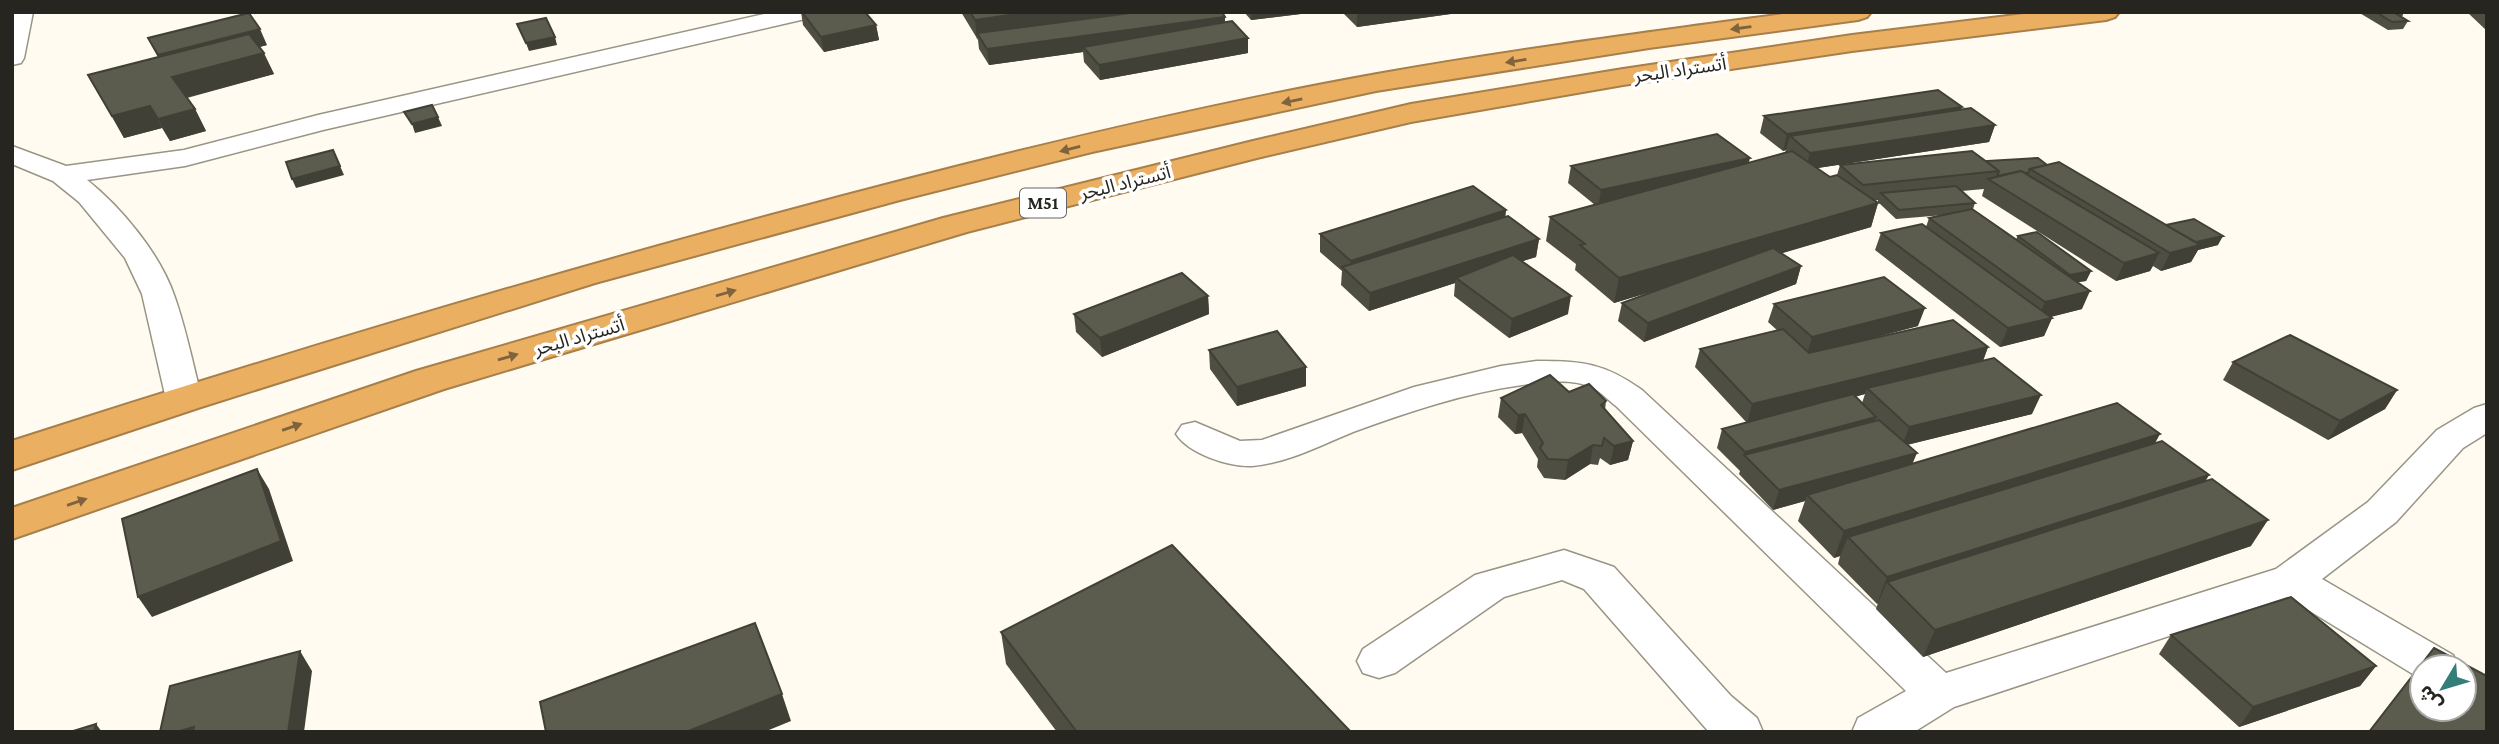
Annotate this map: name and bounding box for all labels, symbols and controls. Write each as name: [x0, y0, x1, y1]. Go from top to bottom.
one-way arrow: [1730, 22, 1752, 33]
street label: أتستراد البحر: [1631, 52, 1728, 88]
one-way arrow: [1505, 56, 1527, 67]
one-way arrow: [1281, 95, 1303, 106]
one-way arrow: [1059, 144, 1081, 155]
street label: أتستراد البحر: [1076, 161, 1173, 205]
road number: M51: [1020, 188, 1066, 218]
one-way arrow: [716, 287, 737, 297]
street label: أتستراد البحر: [530, 313, 627, 361]
one-way arrow: [498, 351, 519, 361]
one-way arrow: [281, 421, 302, 432]
one-way arrow: [66, 496, 87, 507]
north arrow: [2408, 653, 2478, 723]
text: ش: [2414, 681, 2446, 715]

